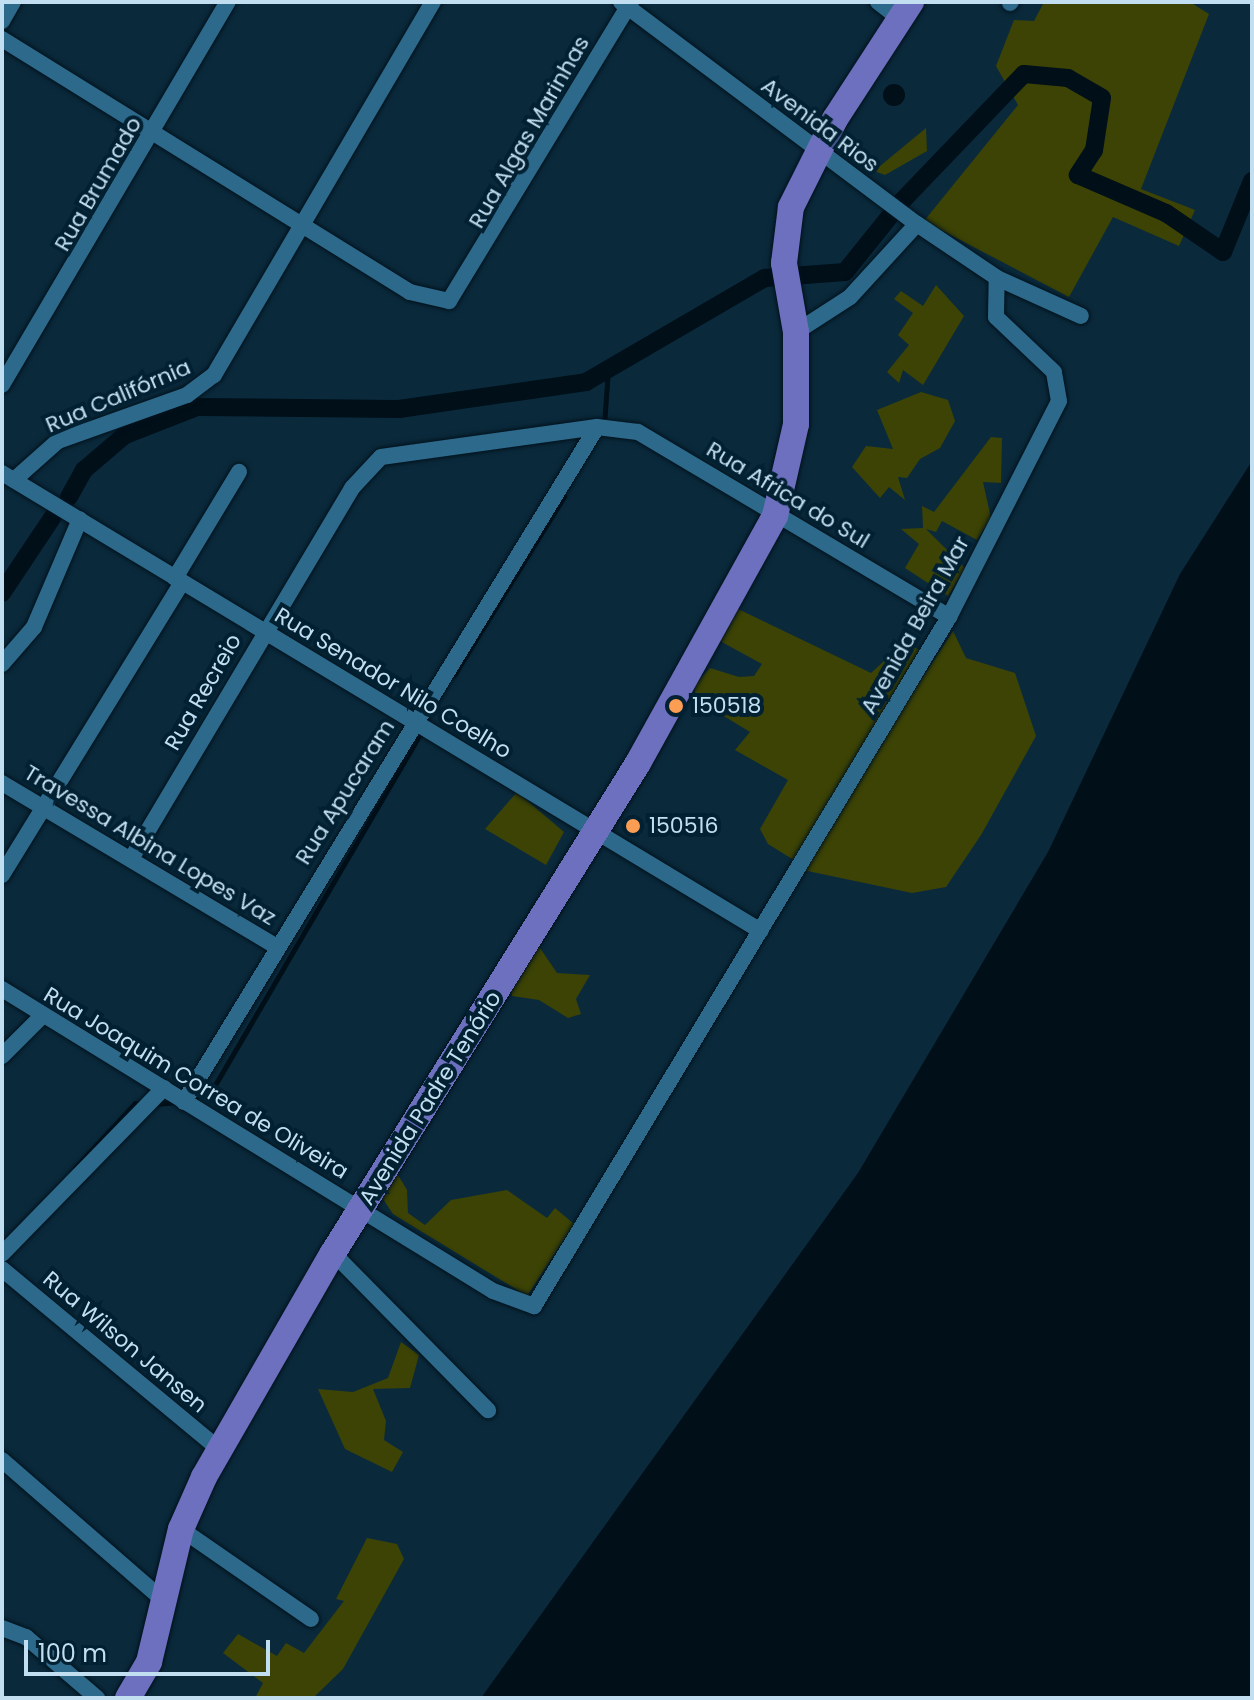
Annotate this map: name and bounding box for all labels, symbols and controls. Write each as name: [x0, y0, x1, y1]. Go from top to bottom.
street label: Rua Algas Marinhas: [463, 31, 595, 233]
street label: Avenida Rios: [756, 72, 884, 178]
street label: Rua Brumado: [49, 112, 147, 256]
street label: Rua Califórnia: [42, 354, 194, 438]
street label: Rua Africa do Sul: [702, 436, 874, 554]
street label: Avenida Beira Mar: [855, 531, 975, 719]
street label: Rua Senador Nilo Coelho: [270, 602, 516, 764]
street label: Rua Recreio: [159, 629, 247, 755]
place label: 150518: [692, 693, 761, 719]
marker: 150518: [667, 697, 685, 715]
street label: Rua Apucaram: [290, 715, 400, 869]
street label: Travessa Albina Lopes Vaz: [19, 759, 281, 931]
place label: 150516: [649, 813, 718, 839]
marker: 150516: [624, 817, 642, 835]
street label: Rua Joaquim Correa de Oliveira: [39, 981, 353, 1185]
street label: Avenida Padre Tenório: [353, 986, 507, 1210]
street label: Rua Wilson Jansen: [38, 1266, 212, 1418]
scale bar: [28, 1624, 274, 1674]
text: 100 m: [38, 1637, 107, 1670]

